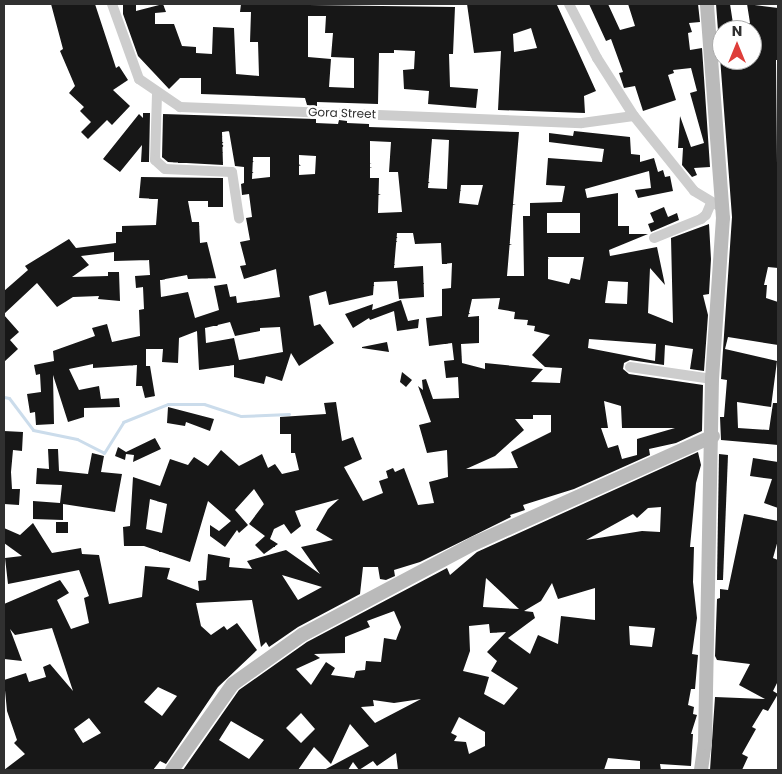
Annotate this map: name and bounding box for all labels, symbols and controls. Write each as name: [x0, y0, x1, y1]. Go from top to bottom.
north arrow: [712, 20, 762, 70]
text: N: [732, 21, 742, 41]
street label: Gora Street: [308, 105, 376, 121]

